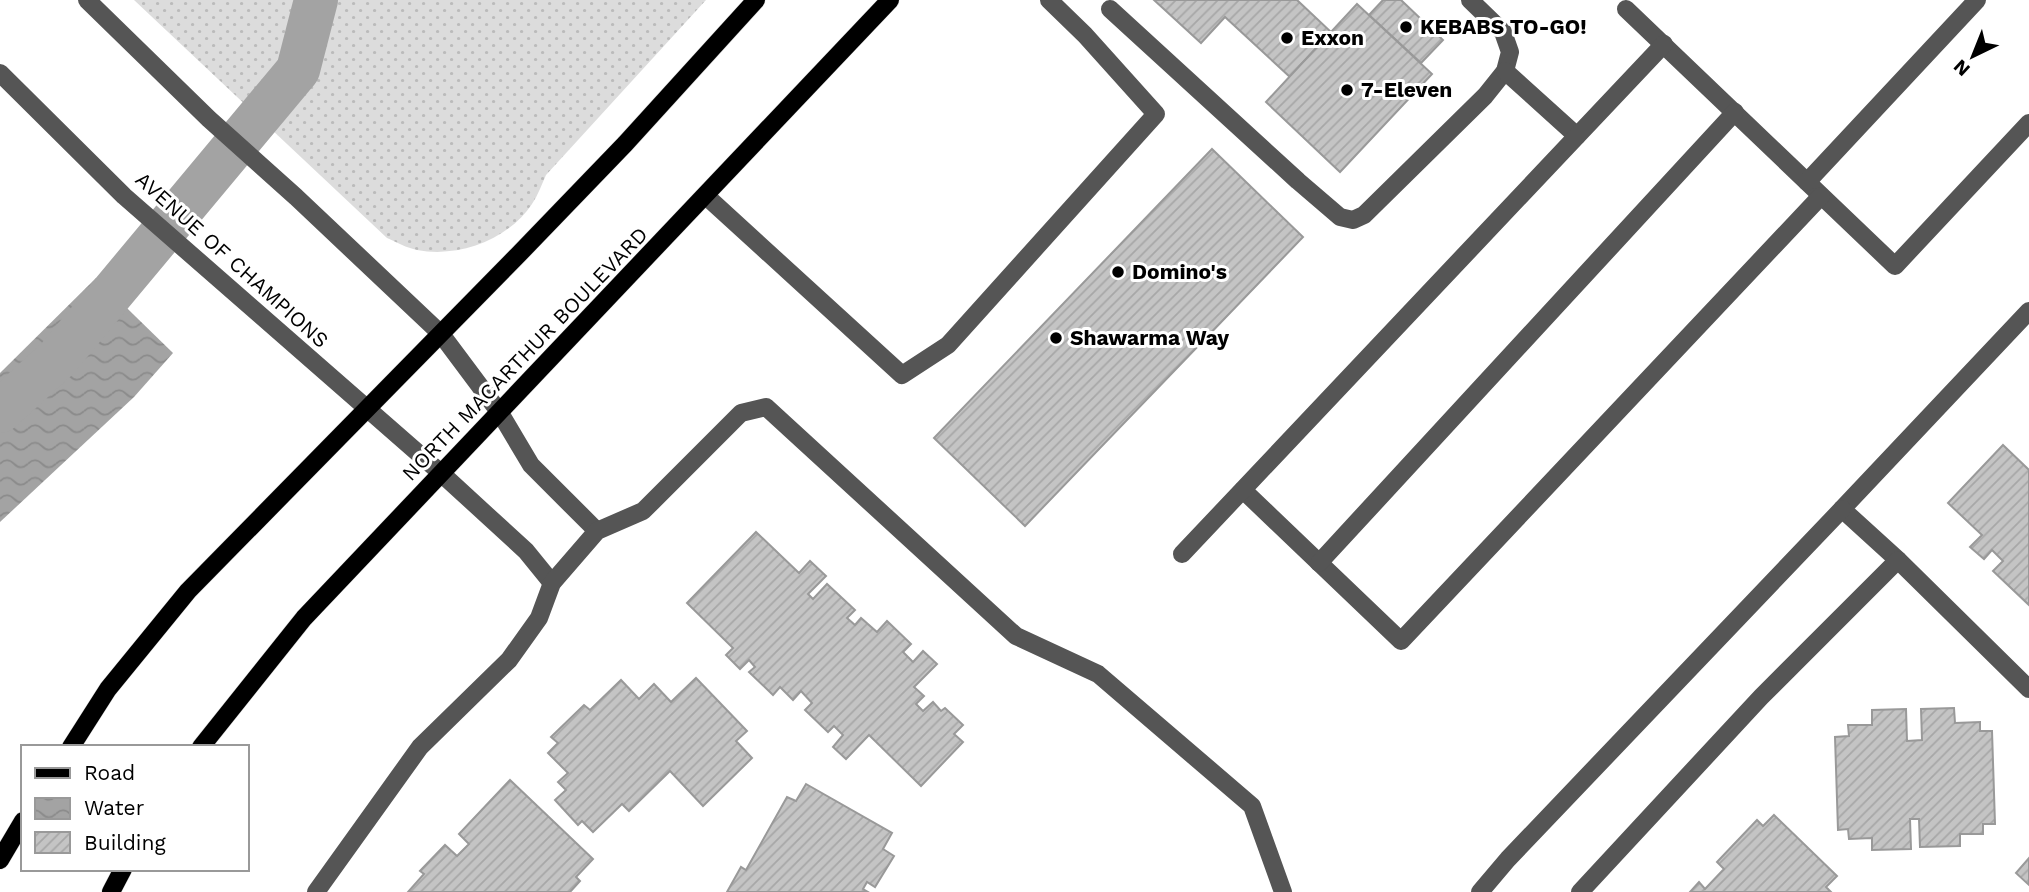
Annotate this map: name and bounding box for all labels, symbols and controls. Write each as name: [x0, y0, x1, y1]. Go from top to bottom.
place label: KEBABS TO-GO!: [1420, 14, 1587, 39]
marker: KEBABS TO-GO!: [1398, 19, 1414, 35]
north arrow: [1938, 21, 2008, 91]
place label: Exxon: [1301, 25, 1364, 50]
marker: Exxon: [1279, 30, 1295, 46]
text: N: [1949, 55, 1975, 81]
place label: 7-Eleven: [1361, 77, 1452, 102]
marker: 7-Eleven: [1339, 82, 1355, 98]
street label: AVENUE OF CHAMPIONS: [131, 166, 334, 353]
street label: NORTH MACARTHUR BOULEVARD: [397, 222, 653, 486]
place label: Domino's: [1132, 259, 1227, 284]
marker: Domino's: [1110, 264, 1126, 280]
place label: Shawarma Way: [1070, 325, 1229, 350]
marker: Shawarma Way: [1048, 330, 1064, 346]
legend: [21, 745, 248, 871]
text: Road: [84, 760, 135, 785]
text: Water: [84, 795, 145, 820]
text: Building: [84, 830, 166, 855]

